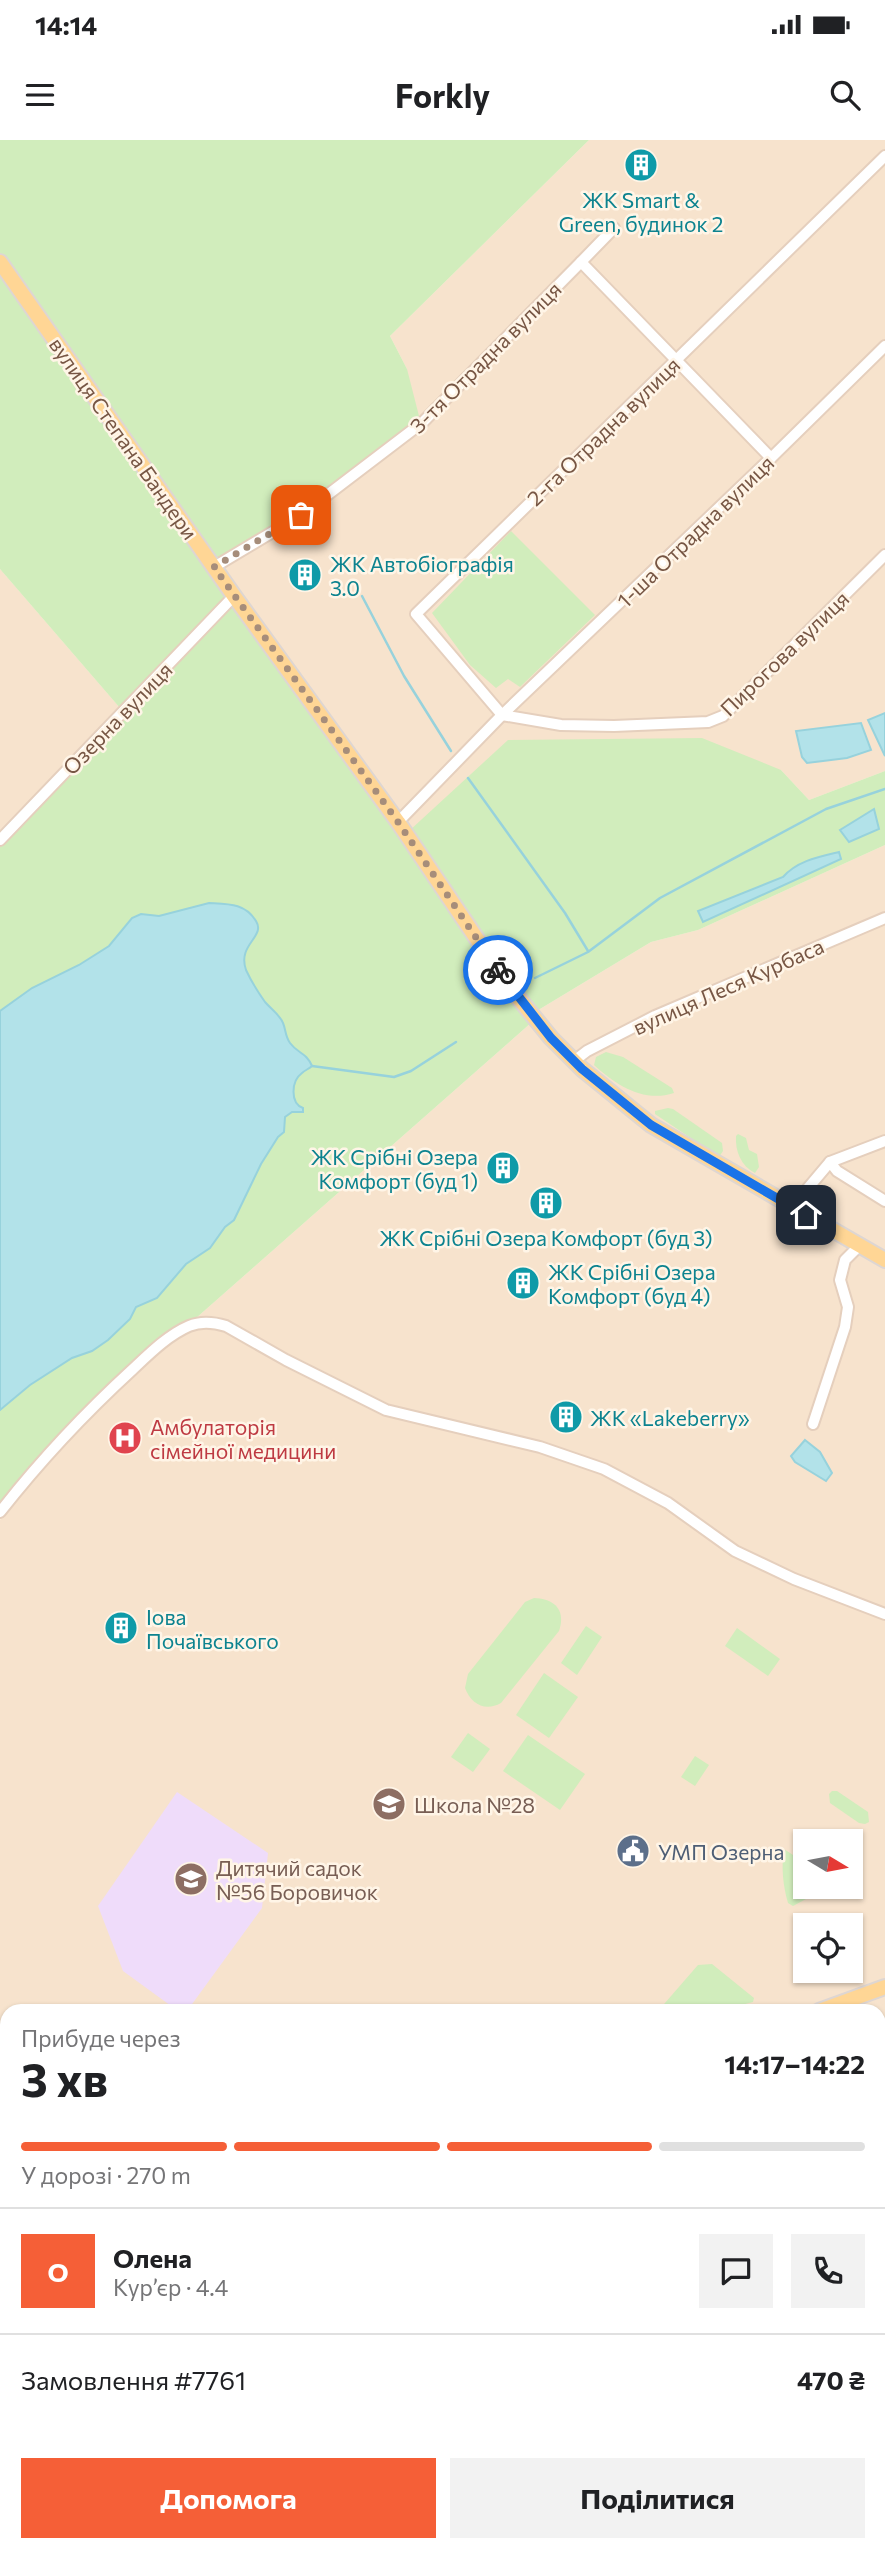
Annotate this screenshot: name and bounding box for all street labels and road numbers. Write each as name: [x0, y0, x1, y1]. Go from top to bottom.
street label: 3-тя Отрадна вулиця: [404, 276, 566, 438]
street label: вулиця Степана Бандери: [45, 332, 203, 544]
street label: 2-га Отрадна вулиця: [521, 352, 685, 510]
street label: 1-ша Отрадна вулиця: [611, 450, 779, 612]
street label: Пирогова вулиця: [715, 585, 853, 721]
street label: Озерна вулиця: [57, 657, 177, 779]
street label: вулиця Леся Курбаса: [629, 933, 827, 1039]

